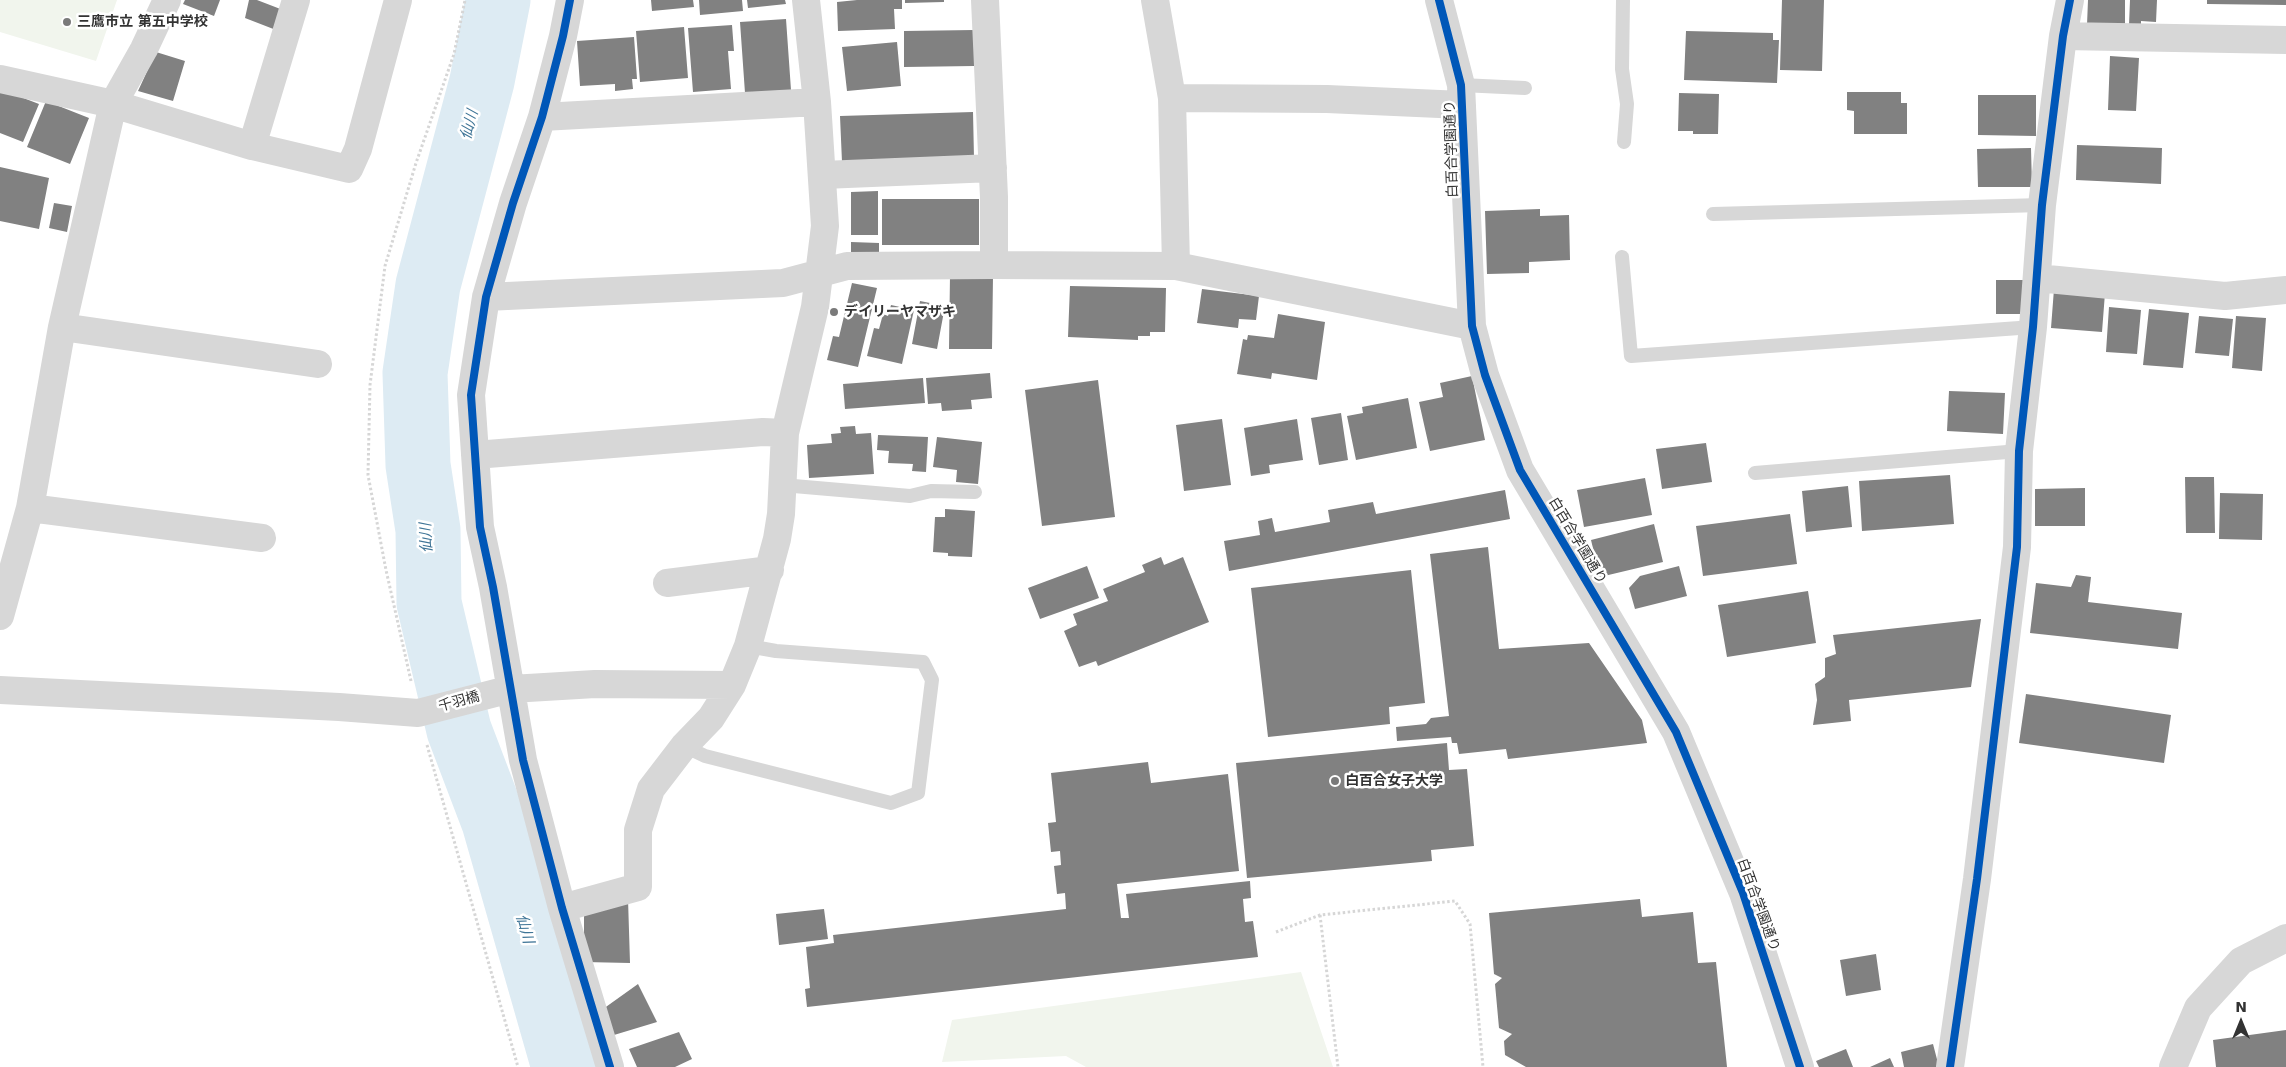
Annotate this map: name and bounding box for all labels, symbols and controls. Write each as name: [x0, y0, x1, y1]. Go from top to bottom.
place label: 三鷹市立 第五中学校: [77, 14, 208, 30]
marker: 三鷹市立 第五中学校: [61, 16, 73, 28]
street label: 白百合学園通り: [1442, 100, 1462, 198]
water label: 仙川: [457, 108, 483, 142]
place label: デイリーヤマザキ: [844, 304, 956, 320]
marker: デイリーヤマザキ: [828, 306, 840, 318]
street label: 白百合学園通り: [1545, 495, 1609, 587]
water label: 仙川: [417, 523, 437, 553]
street label: 千羽橋: [437, 688, 481, 716]
place label: 白百合女子大学: [1345, 773, 1443, 789]
marker: 白百合女子大学: [1329, 775, 1341, 787]
street label: 白百合学園通り: [1733, 856, 1783, 954]
water label: 仙川: [511, 912, 537, 946]
north arrow: [2216, 997, 2266, 1047]
text: N: [2235, 999, 2247, 1015]

